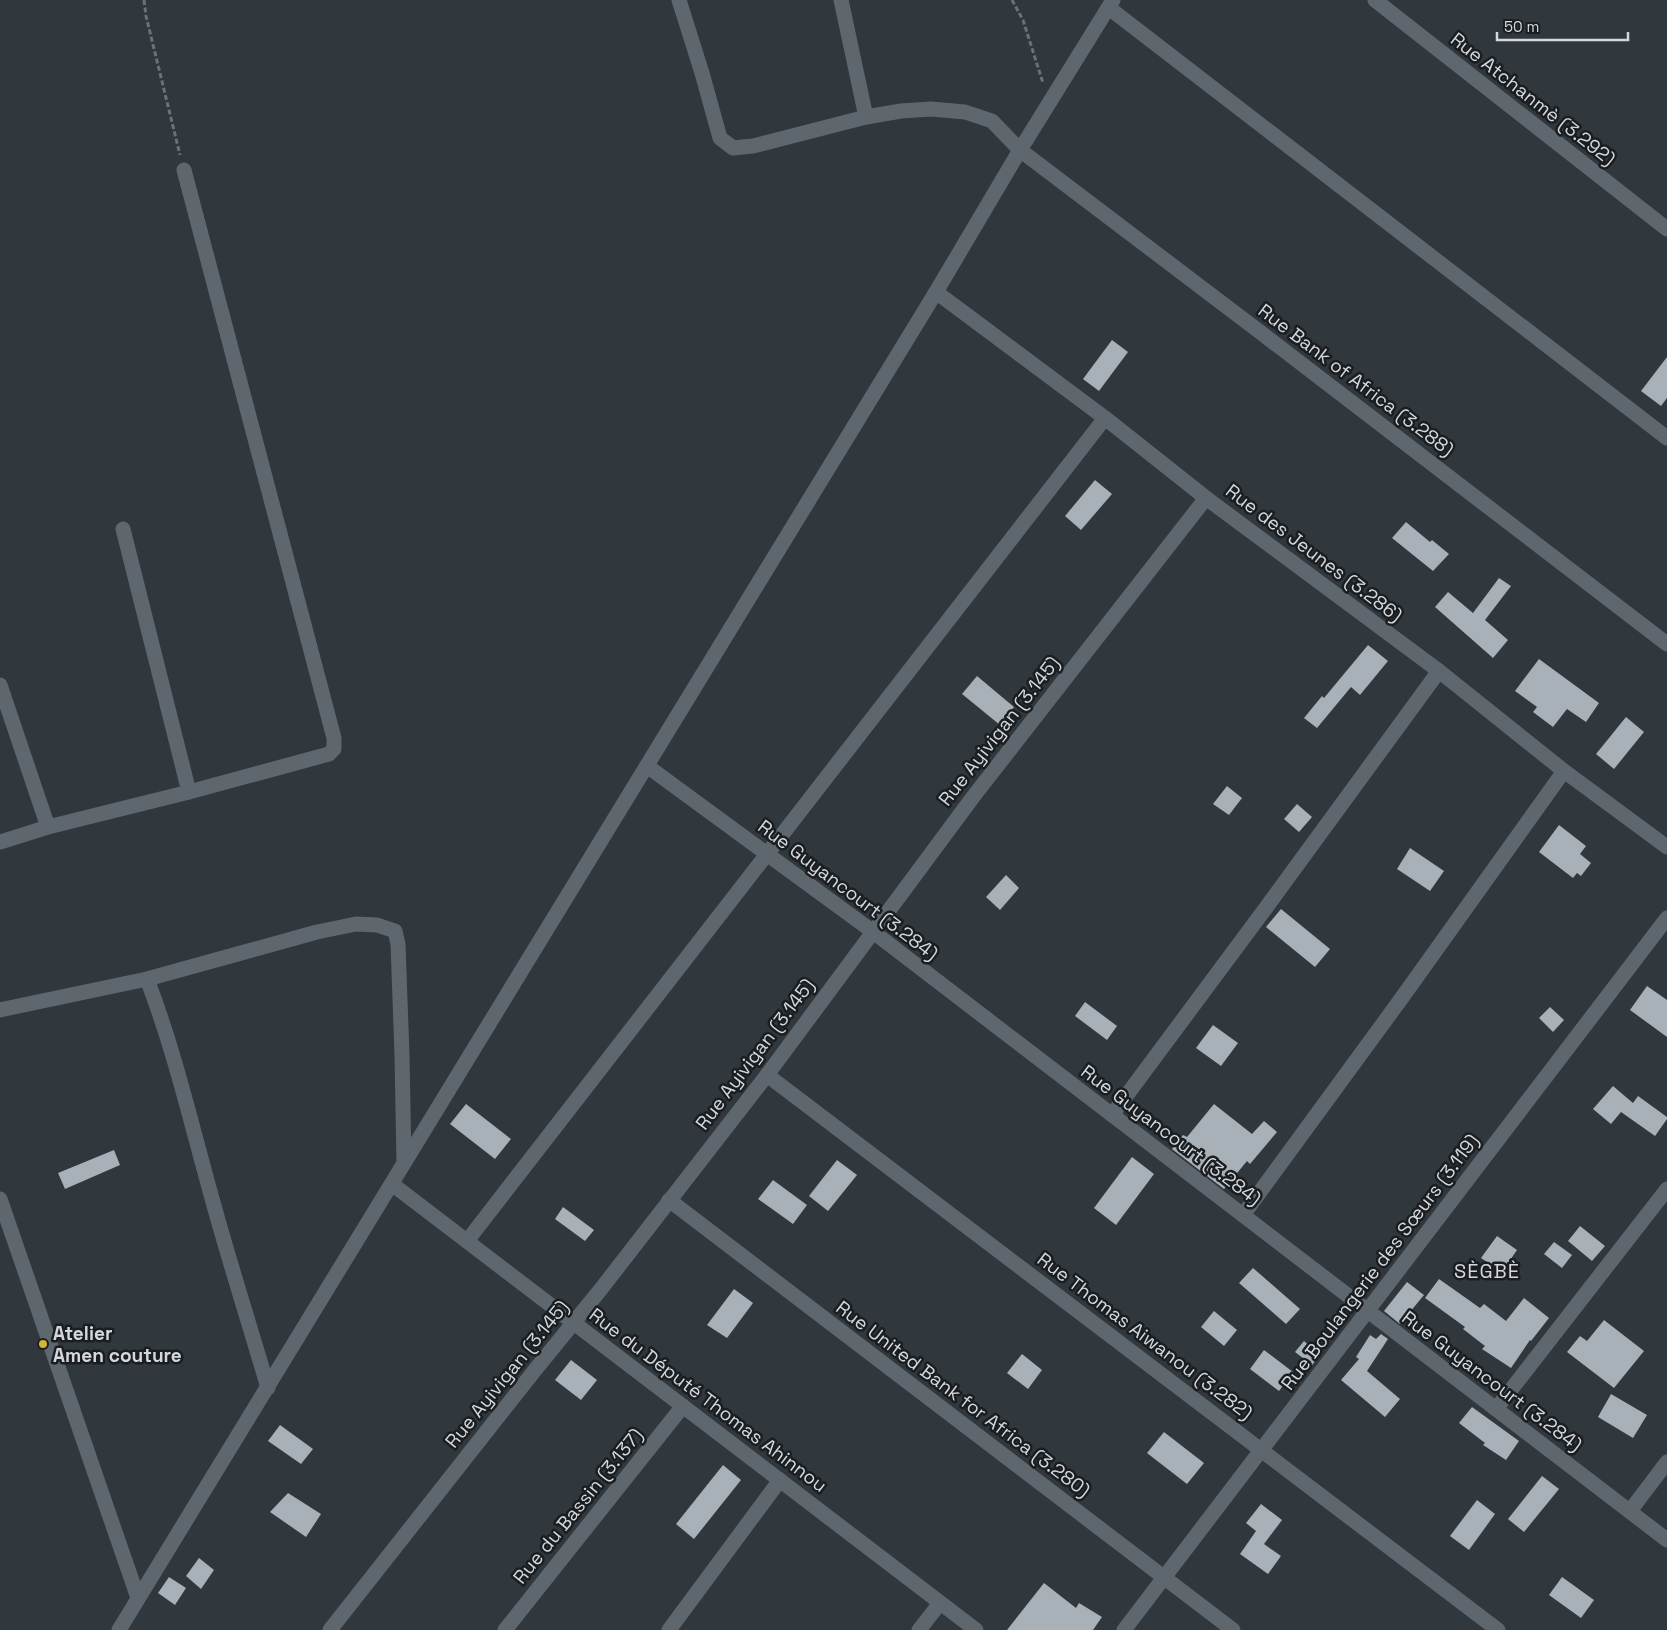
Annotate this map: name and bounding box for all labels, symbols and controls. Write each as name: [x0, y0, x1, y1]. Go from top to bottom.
scale bar: [1497, 10, 1628, 42]
text: 50 m: [1504, 17, 1539, 36]
street label: Rue Atchanmè (3.292): [1445, 27, 1621, 171]
street label: Rue Bank of Africa (3.288): [1253, 298, 1459, 462]
street label: Rue des Jeunes (3.286): [1221, 478, 1407, 628]
street label: Rue Ayivigan (3.145): [933, 651, 1065, 811]
street label: Rue Guyancourt (3.284): [753, 814, 943, 966]
street label: Rue Ayivigan (3.145): [690, 973, 820, 1135]
street label: Rue Guyancourt (3.284): [1076, 1059, 1266, 1211]
street label: Rue Boulangerie des Sœurs (3.119): [1275, 1129, 1485, 1395]
street label: Rue Thomas Aiwanou (3.282): [1032, 1247, 1258, 1425]
district label: SÈGBÈ: [1454, 1258, 1520, 1284]
street label: Rue Ayivigan (3.145): [440, 1295, 574, 1453]
street label: Rue United Bank for Africa (3.280): [831, 1295, 1095, 1503]
street label: Rue du Député Thomas Ahinnou: [584, 1302, 832, 1498]
street label: Rue Guyancourt (3.284): [1397, 1305, 1587, 1457]
place label: Atelier Amen couture: [53, 1321, 182, 1368]
marker: Atelier Amen couture: [37, 1338, 49, 1350]
street label: Rue du Bassin (3.137): [508, 1423, 648, 1589]

